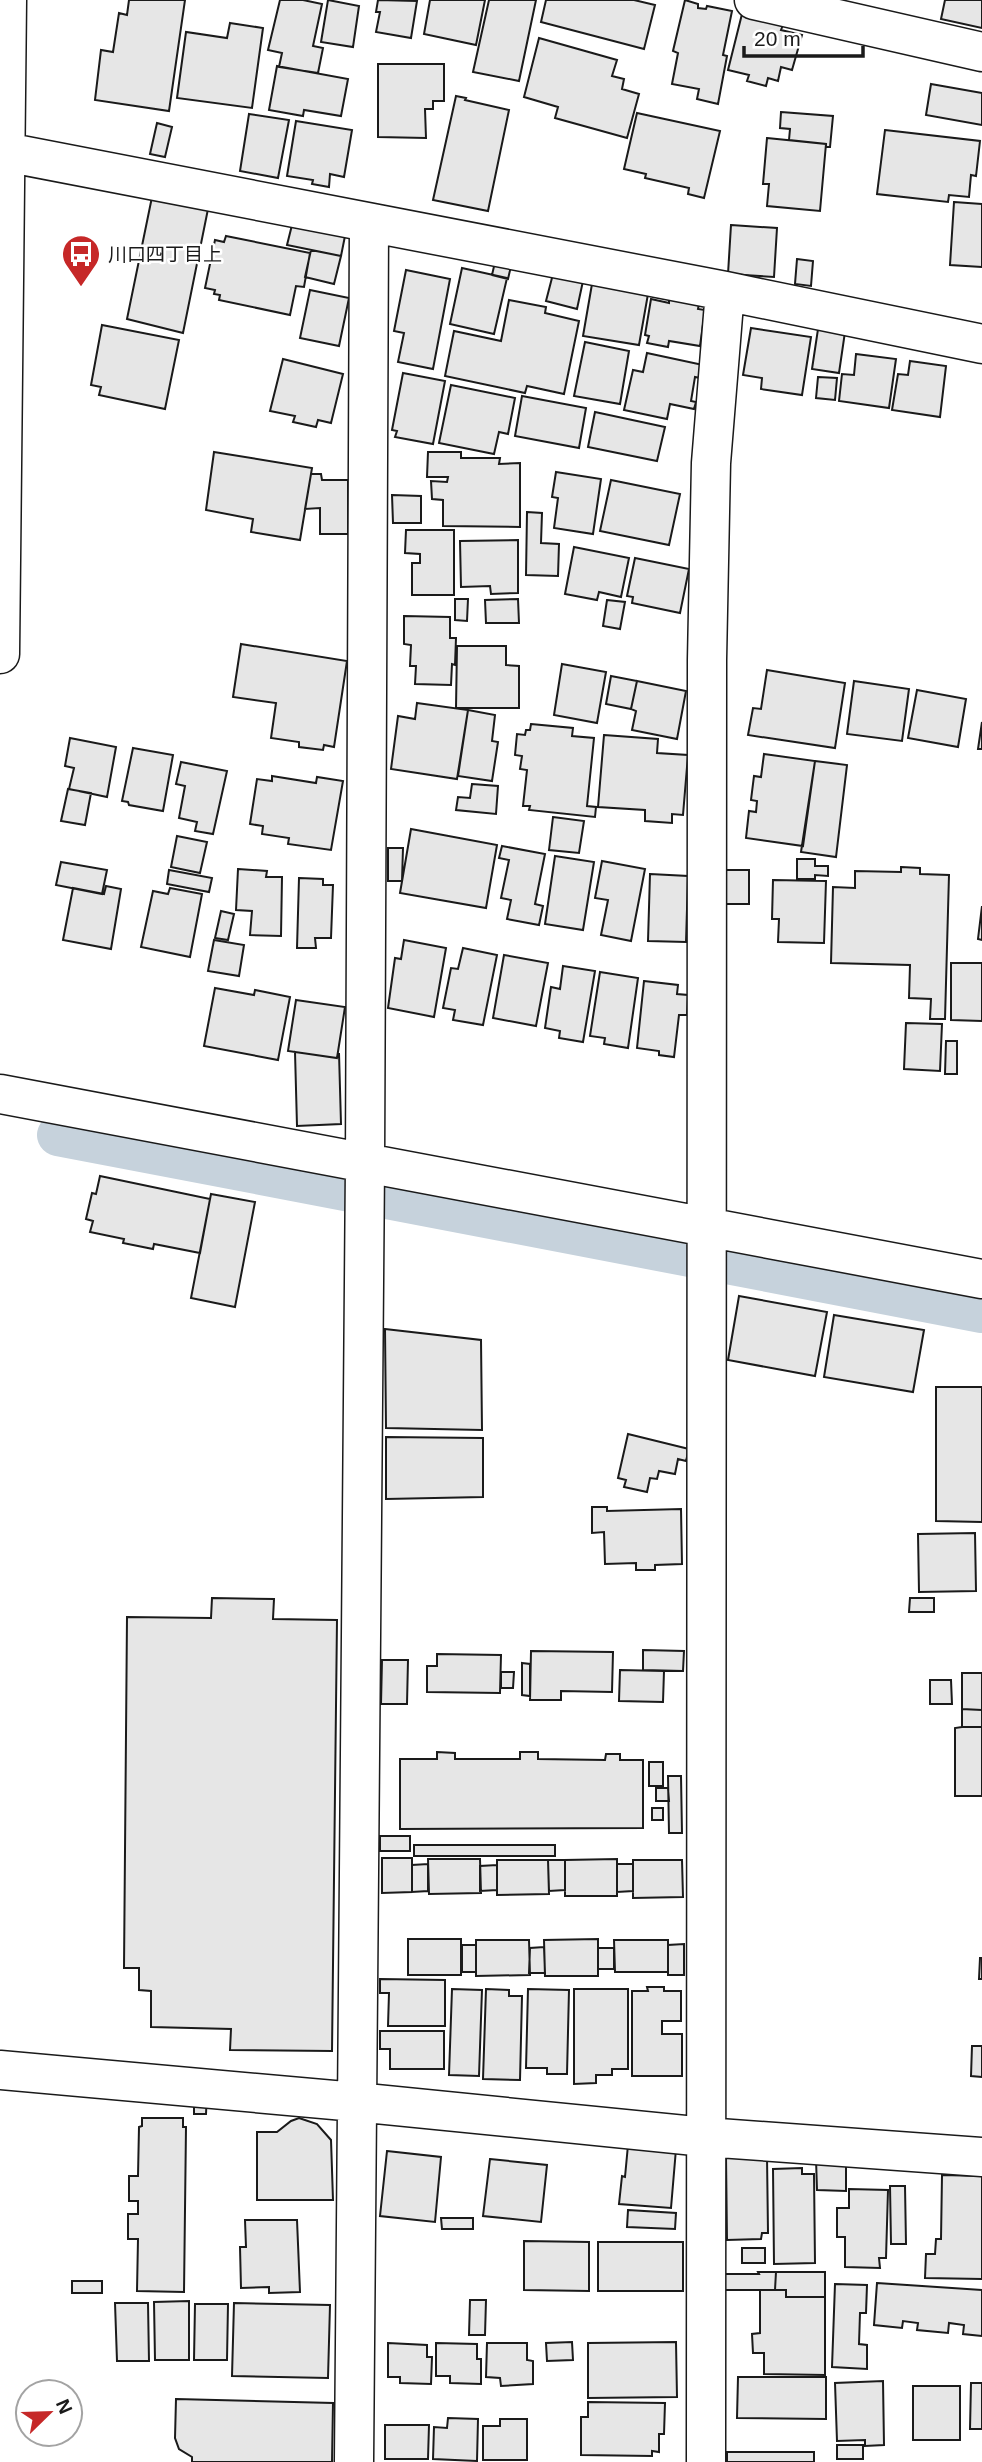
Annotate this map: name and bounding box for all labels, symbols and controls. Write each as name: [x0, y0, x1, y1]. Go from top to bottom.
scale bar: [744, 14, 863, 58]
text: 20 m: [754, 27, 801, 50]
bus stop icon: 川口四丁目上: [60, 233, 102, 288]
place label: 川口四丁目上: [108, 244, 222, 265]
north arrow: [14, 2378, 84, 2448]
text: N: [52, 2396, 77, 2417]

